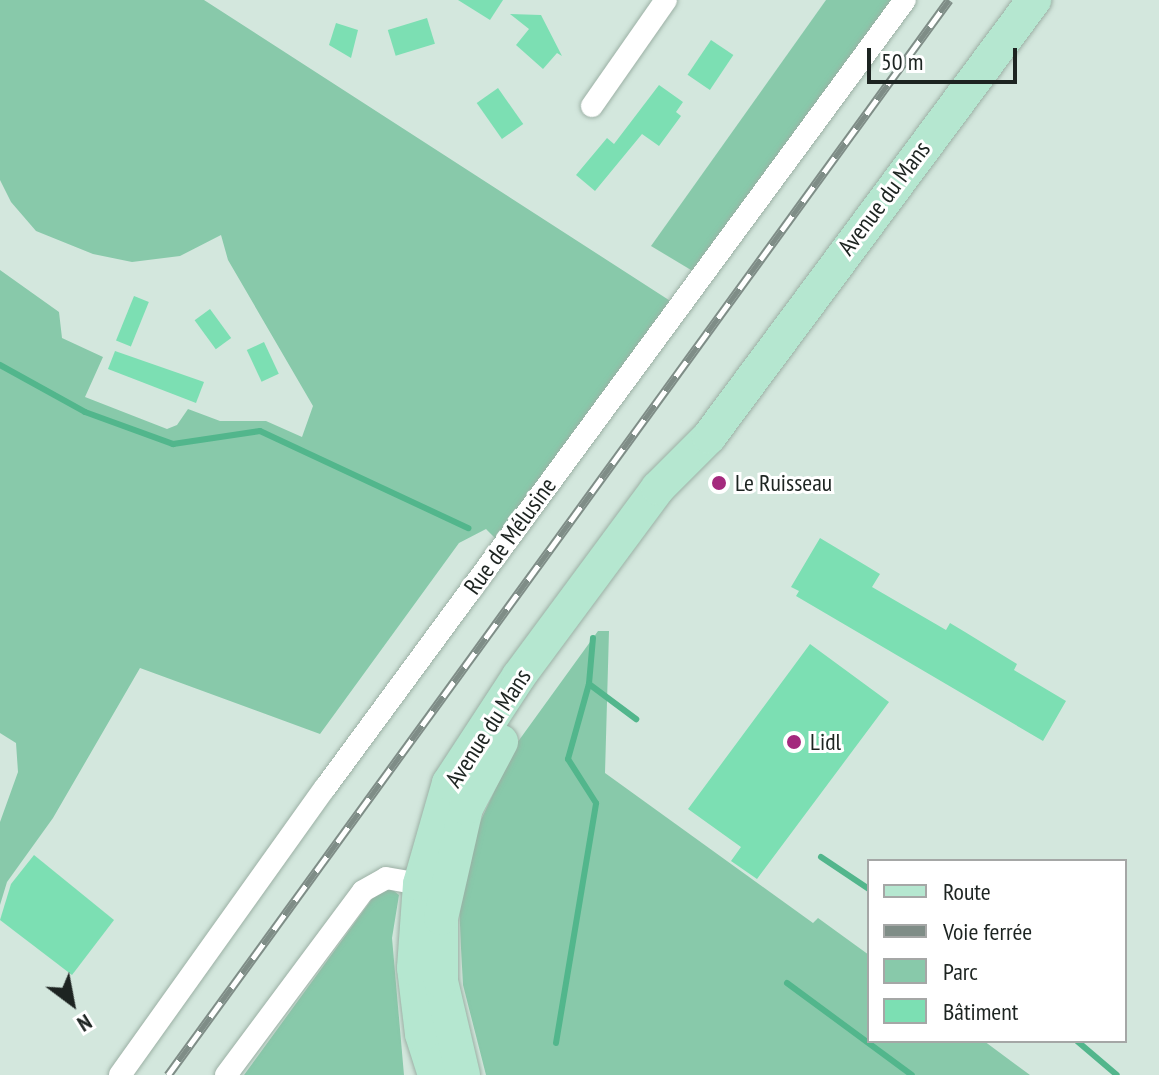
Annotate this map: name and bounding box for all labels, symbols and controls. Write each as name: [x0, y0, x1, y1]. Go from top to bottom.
scale bar: [871, 32, 1021, 82]
text: 50 m: [881, 46, 923, 77]
street label: Avenue du Mans: [832, 135, 936, 261]
place label: Le Ruisseau: [735, 469, 832, 497]
street label: Rue de Mélusine: [458, 472, 562, 600]
marker: Le Ruisseau: [710, 474, 728, 492]
street label: Avenue du Mans: [439, 663, 537, 793]
place label: Lidl: [810, 728, 841, 756]
marker: Lidl: [785, 733, 803, 751]
legend: [867, 859, 1127, 1043]
text: Route: [943, 876, 991, 907]
text: Voie ferrée: [943, 916, 1032, 947]
text: Parc: [943, 956, 978, 987]
north arrow: [32, 963, 112, 1043]
text: Bâtiment: [943, 996, 1018, 1027]
text: N: [72, 1008, 97, 1038]

